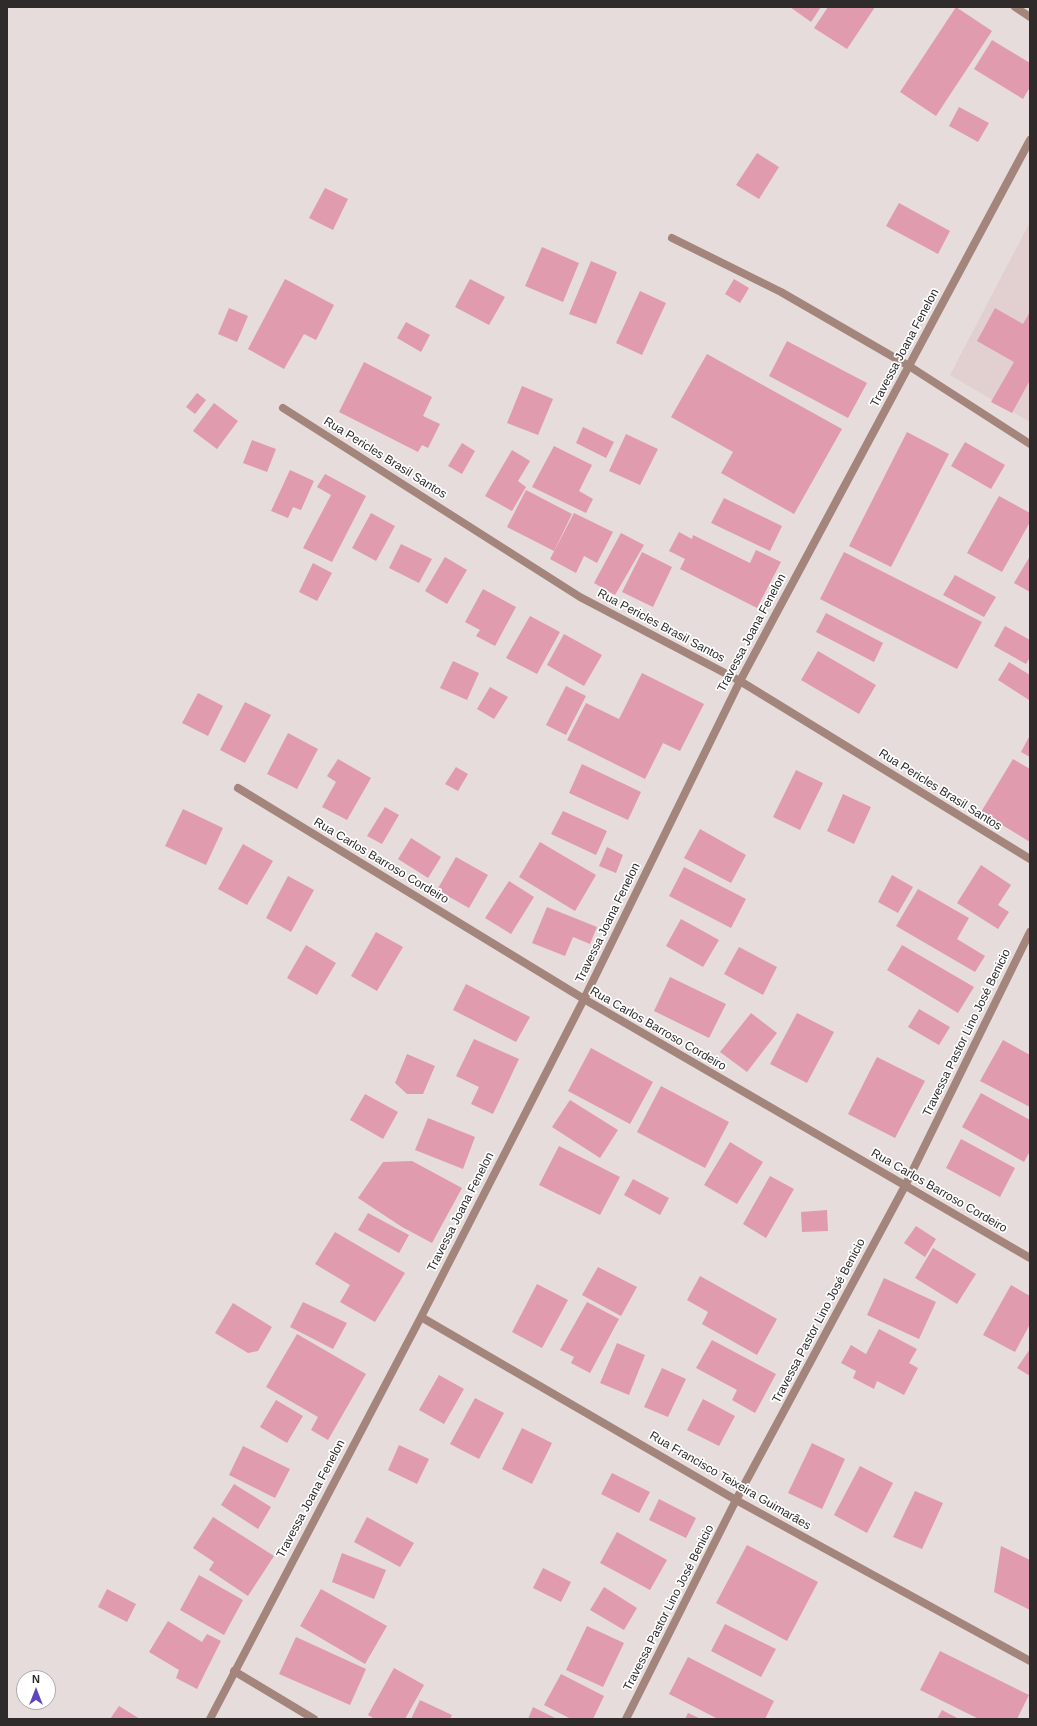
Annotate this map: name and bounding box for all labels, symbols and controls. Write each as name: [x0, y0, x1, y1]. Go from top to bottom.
street label: Travessa Joana Fenelon: [868, 287, 942, 409]
street label: Rua Pericles Brasil Santos: [321, 414, 449, 502]
street label: Travessa Joana Fenelon: [715, 572, 789, 694]
street label: Rua Pericles Brasil Santos: [595, 586, 727, 666]
street label: Rua Pericles Brasil Santos: [876, 746, 1004, 834]
street label: Rua Carlos Barroso Cordeiro: [311, 815, 451, 907]
street label: Travessa Joana Fenelon: [573, 861, 643, 985]
street label: Travessa Pastor Lino José Benicio: [920, 947, 1014, 1119]
street label: Rua Carlos Barroso Cordeiro: [587, 984, 729, 1074]
street label: Rua Carlos Barroso Cordeiro: [868, 1146, 1010, 1236]
street label: Travessa Joana Fenelon: [425, 1150, 497, 1274]
street label: Travessa Pastor Lino José Benicio: [769, 1236, 869, 1406]
street label: Rua Francisco Teixeira Guimarães: [647, 1429, 813, 1533]
street label: Travessa Joana Fenelon: [274, 1438, 348, 1560]
street label: Travessa Pastor Lino José Benicio: [621, 1523, 717, 1693]
north arrow: [16, 1670, 56, 1710]
text: N: [32, 1673, 40, 1685]

